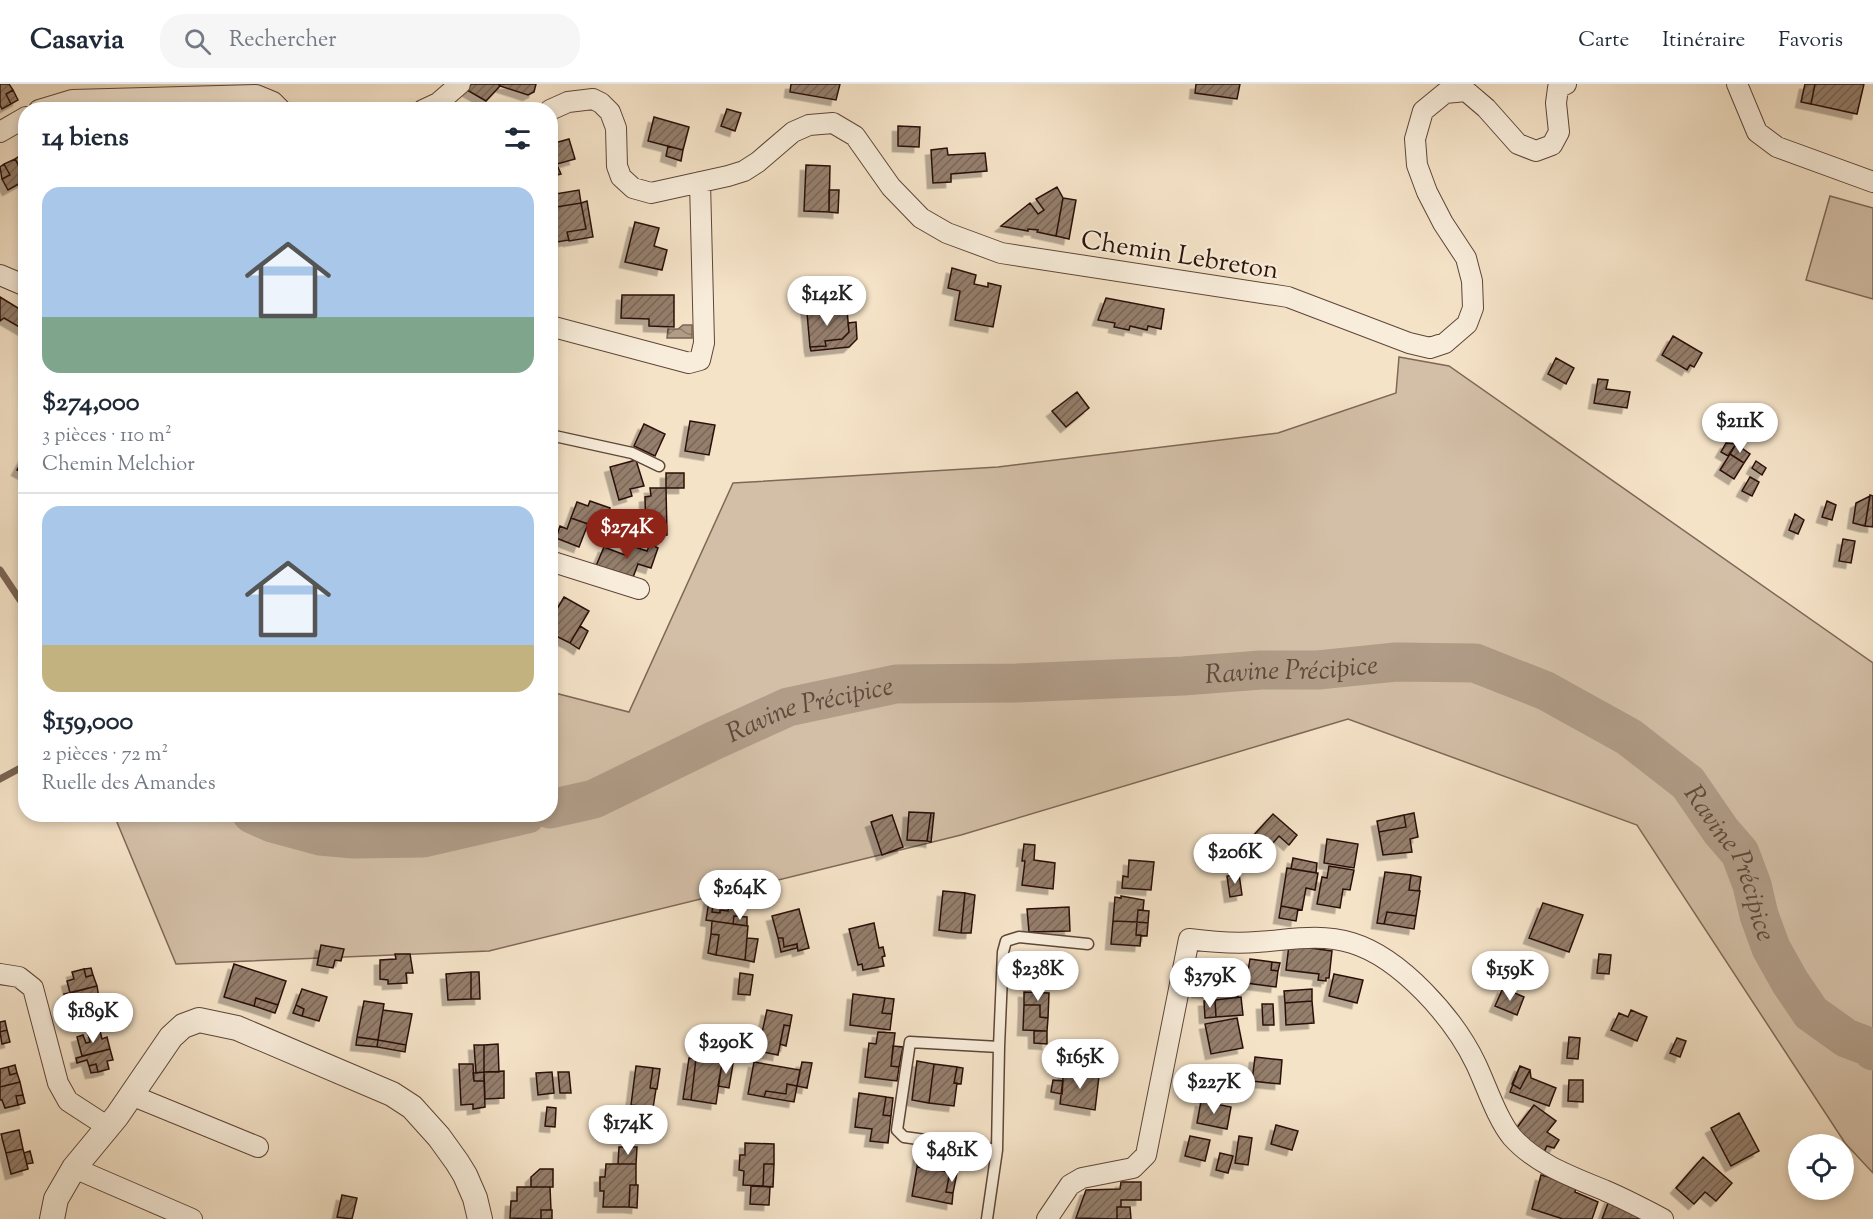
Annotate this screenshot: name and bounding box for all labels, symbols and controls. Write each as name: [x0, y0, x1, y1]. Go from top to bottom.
search box: [160, 14, 580, 68]
text: Casavia: [30, 21, 124, 61]
icon: search: [181, 25, 214, 58]
text: Rechercher: [229, 25, 337, 57]
text: Carte: [1578, 26, 1629, 56]
text: Itinéraire: [1662, 26, 1745, 56]
text: Favoris: [1778, 26, 1843, 56]
text: 14 biens: [42, 120, 129, 157]
icon: filters: [501, 122, 534, 155]
street label: Chemin Lebreton: [1078, 223, 1281, 290]
icon: home: [234, 226, 342, 334]
pin: $142K: [785, 276, 869, 327]
text: $142K: [801, 281, 853, 310]
text: $274,000: [42, 385, 139, 422]
pin: $211K: [1698, 403, 1782, 454]
text: $211K: [1716, 408, 1764, 437]
text: 3 pièces · 110 m²: [42, 422, 172, 451]
text: Chemin Melchior: [42, 451, 195, 480]
pin: $274K: [585, 509, 669, 560]
text: $274K: [600, 514, 654, 543]
icon: home: [234, 545, 342, 653]
water label: Ravine Précipice: [1204, 647, 1380, 696]
water label: Ravine Précipice: [720, 668, 897, 754]
text: $159,000: [42, 704, 133, 741]
text: 2 pièces · 72 m²: [42, 741, 168, 770]
text: Ruelle des Amandes: [42, 770, 216, 799]
water label: Ravine Précipice: [1673, 778, 1784, 947]
pin: $206K: [1193, 834, 1277, 885]
text: $206K: [1207, 839, 1263, 868]
pin: $264K: [698, 870, 782, 921]
text: $264K: [713, 875, 767, 904]
pin: $238K: [996, 951, 1080, 1002]
pin: $159K: [1468, 951, 1552, 1002]
text: $238K: [1012, 956, 1064, 985]
text: $159K: [1486, 956, 1534, 985]
pin: $379K: [1168, 958, 1252, 1009]
text: $379K: [1184, 963, 1236, 992]
pin: $189K: [51, 993, 135, 1044]
text: $189K: [67, 998, 119, 1027]
pin: $290K: [684, 1024, 768, 1075]
text: $290K: [699, 1029, 753, 1058]
pin: $165K: [1038, 1039, 1122, 1090]
text: $165K: [1056, 1044, 1104, 1073]
pin: $227K: [1172, 1064, 1256, 1115]
text: $227K: [1187, 1069, 1241, 1098]
pin: $174K: [586, 1105, 670, 1156]
text: $174K: [603, 1110, 653, 1139]
pin: $481K: [910, 1132, 994, 1183]
map controls: [1788, 1134, 1854, 1200]
button: locate: [1788, 1134, 1854, 1200]
text: $481K: [926, 1137, 978, 1166]

